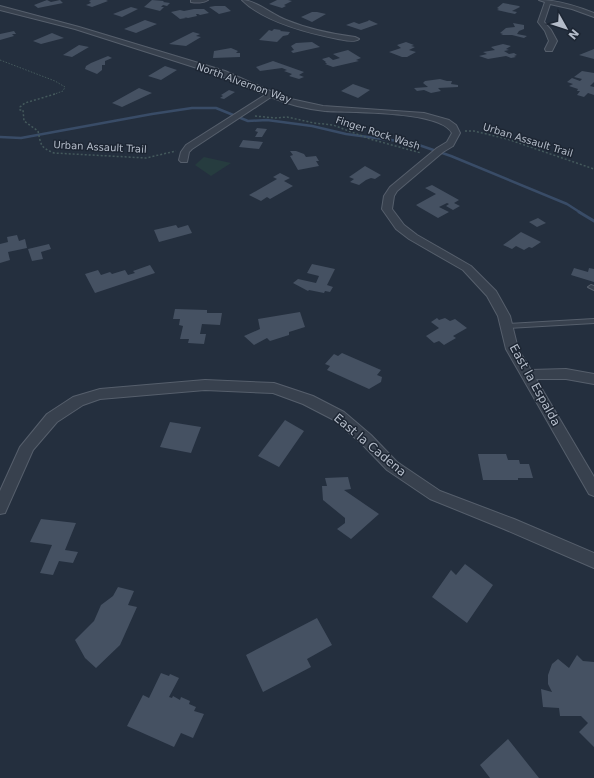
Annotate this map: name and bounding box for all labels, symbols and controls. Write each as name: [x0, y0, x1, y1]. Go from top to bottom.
north arrow: [546, 8, 586, 48]
text: N: [565, 26, 581, 42]
street label: North Alvernon Way: [195, 61, 293, 105]
street label: Finger Rock Wash: [334, 114, 422, 152]
street label: Urban Assault Trail: [482, 121, 574, 159]
street label: Urban Assault Trail: [53, 139, 147, 155]
street label: East la Espalda: [507, 342, 563, 428]
street label: East la Cadena: [331, 411, 409, 479]

